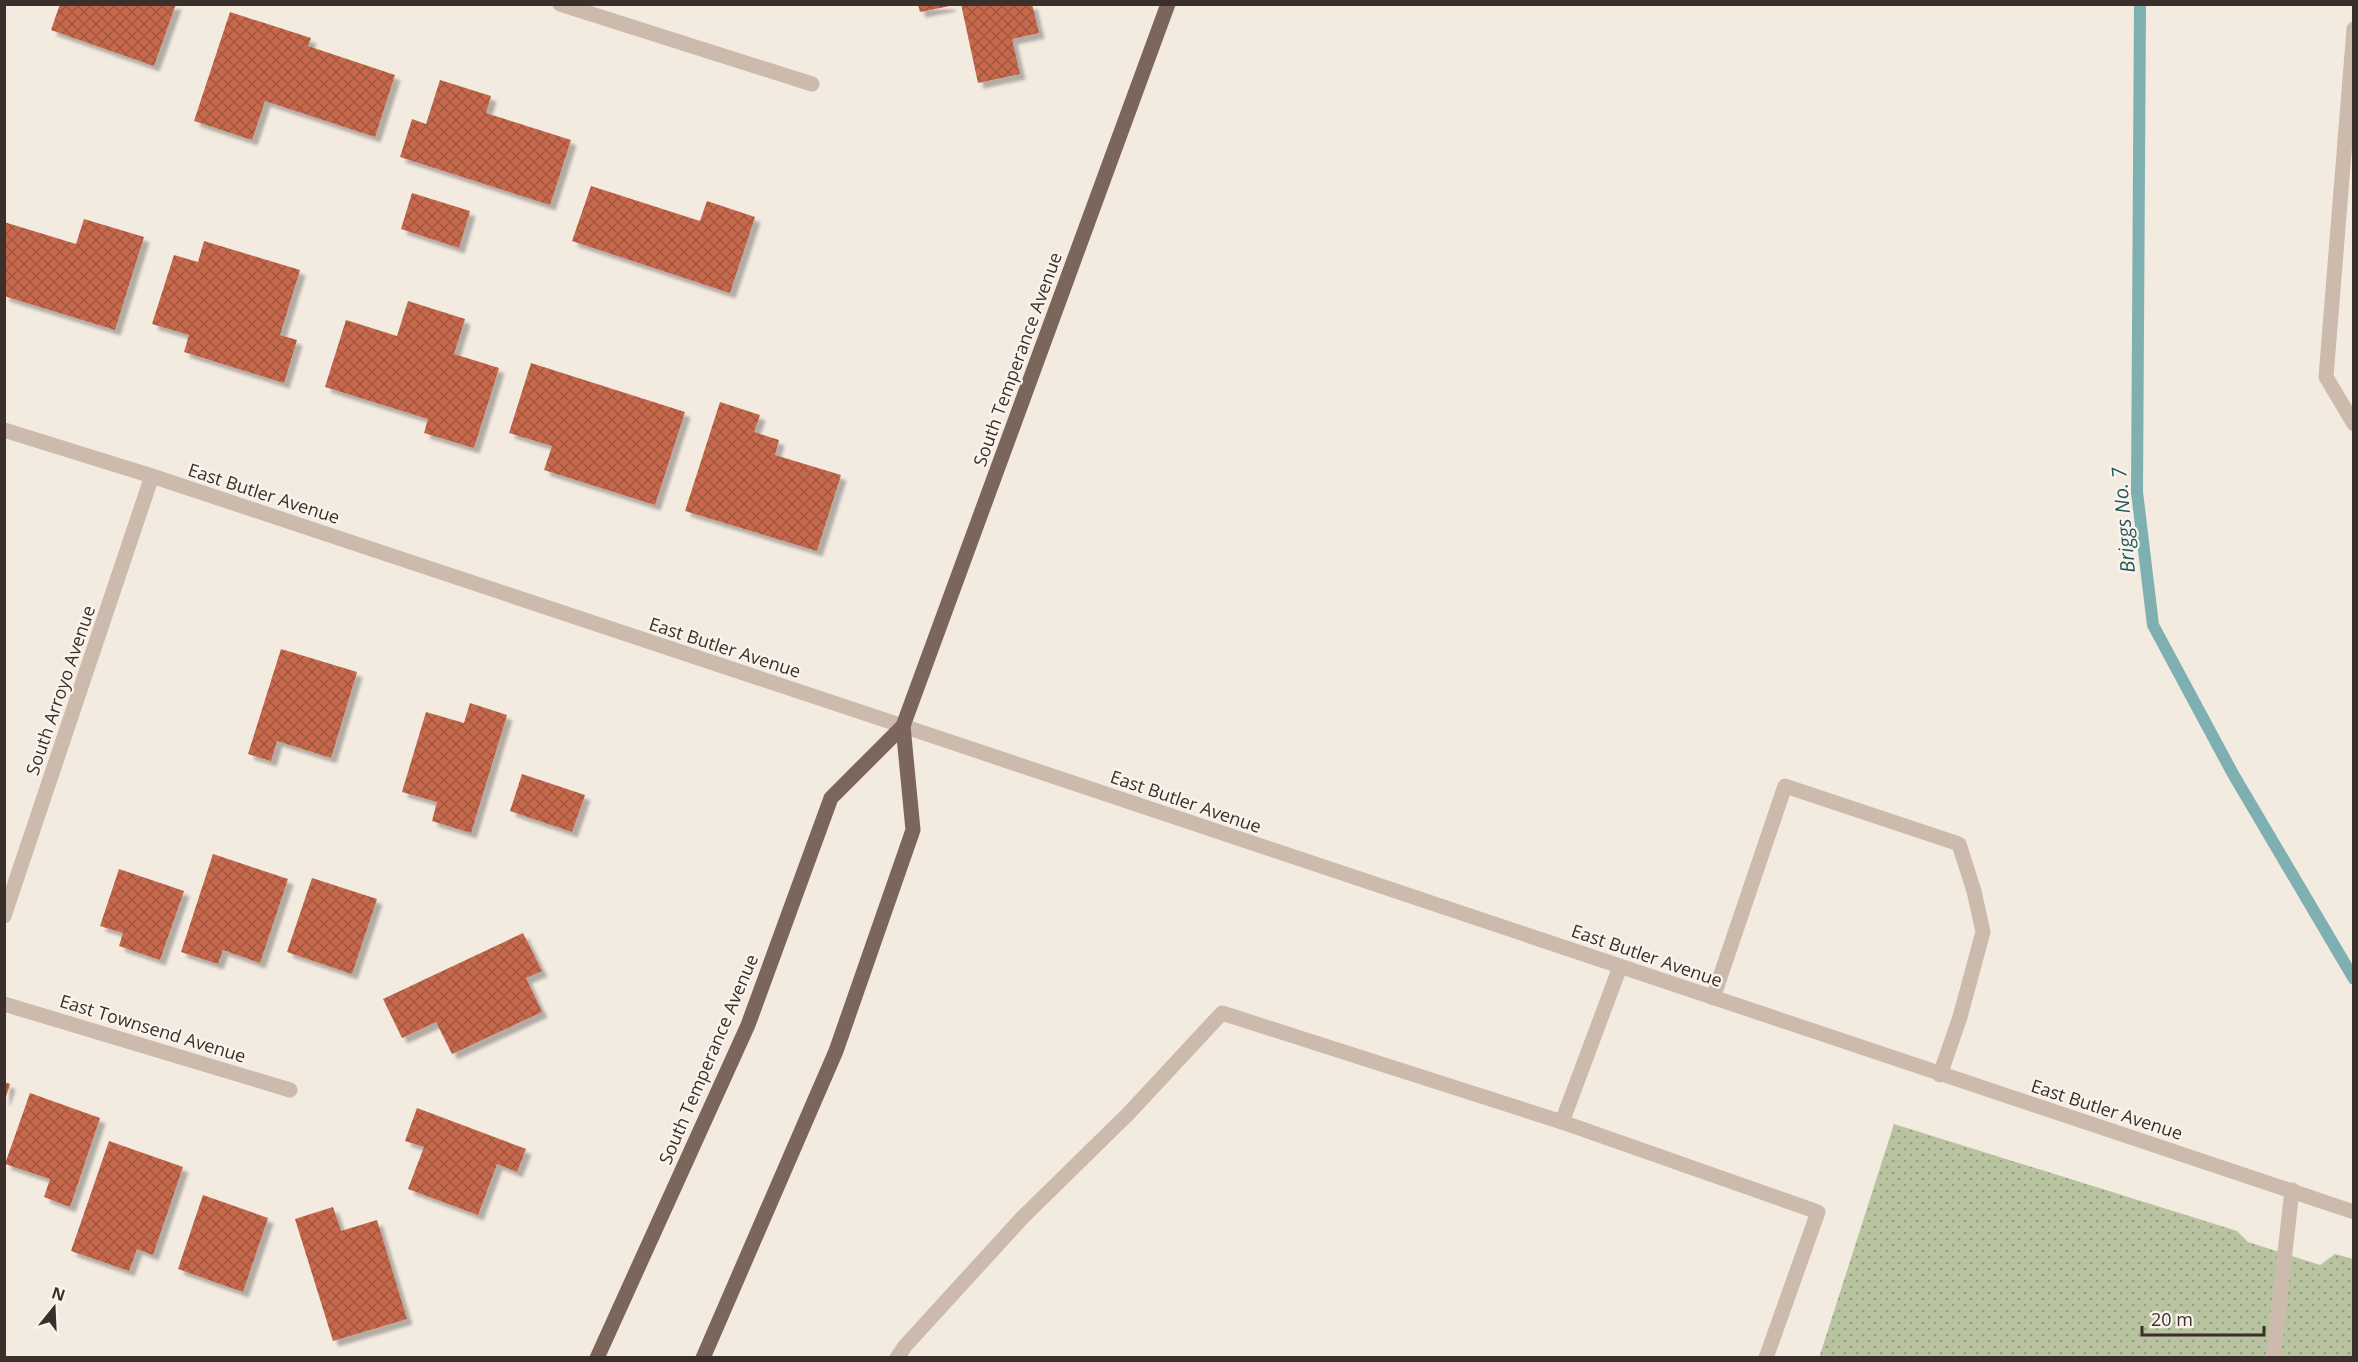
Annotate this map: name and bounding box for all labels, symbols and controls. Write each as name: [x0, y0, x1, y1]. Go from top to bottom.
street label: South Temperance Avenue: [967, 249, 1067, 469]
street label: East Butler Avenue: [185, 457, 343, 529]
water label: Briggs No. 7: [2105, 465, 2141, 574]
street label: South Arroyo Avenue: [20, 602, 100, 778]
street label: East Butler Avenue: [646, 611, 804, 683]
street label: East Butler Avenue: [1107, 764, 1265, 838]
street label: East Butler Avenue: [1568, 918, 1726, 992]
street label: South Temperance Avenue: [653, 950, 763, 1168]
street label: East Townsend Avenue: [57, 988, 249, 1068]
street label: East Butler Avenue: [2028, 1073, 2186, 1145]
north arrow: [24, 1278, 84, 1338]
text: N: [49, 1281, 68, 1306]
scale bar: [2142, 1299, 2264, 1337]
text: 20 m: [2151, 1307, 2193, 1331]

